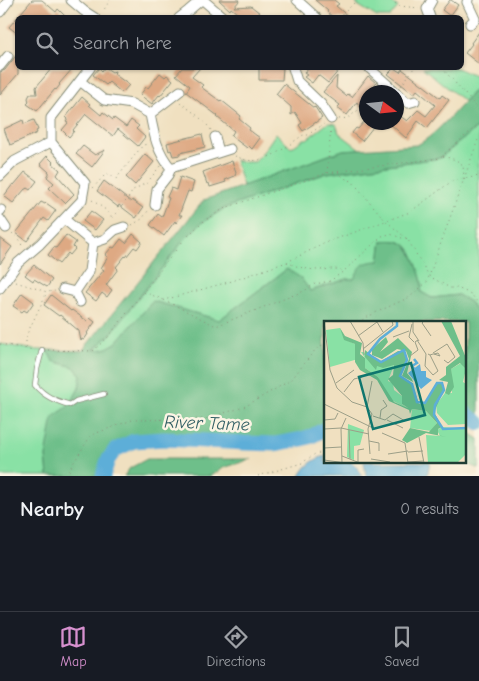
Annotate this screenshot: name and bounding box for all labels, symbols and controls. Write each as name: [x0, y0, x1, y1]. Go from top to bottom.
search box: [15, 15, 464, 70]
icon: search: [33, 29, 61, 57]
text: Search here: [73, 32, 172, 54]
north arrow: [359, 85, 404, 130]
inset map: [324, 321, 466, 463]
water label: River Tame: [164, 412, 250, 435]
text: Nearby: [20, 497, 84, 521]
text: 0 results: [400, 500, 459, 518]
tab: Map: [59, 623, 87, 670]
tab: Directions: [206, 623, 266, 670]
tab: Saved: [385, 623, 420, 670]

